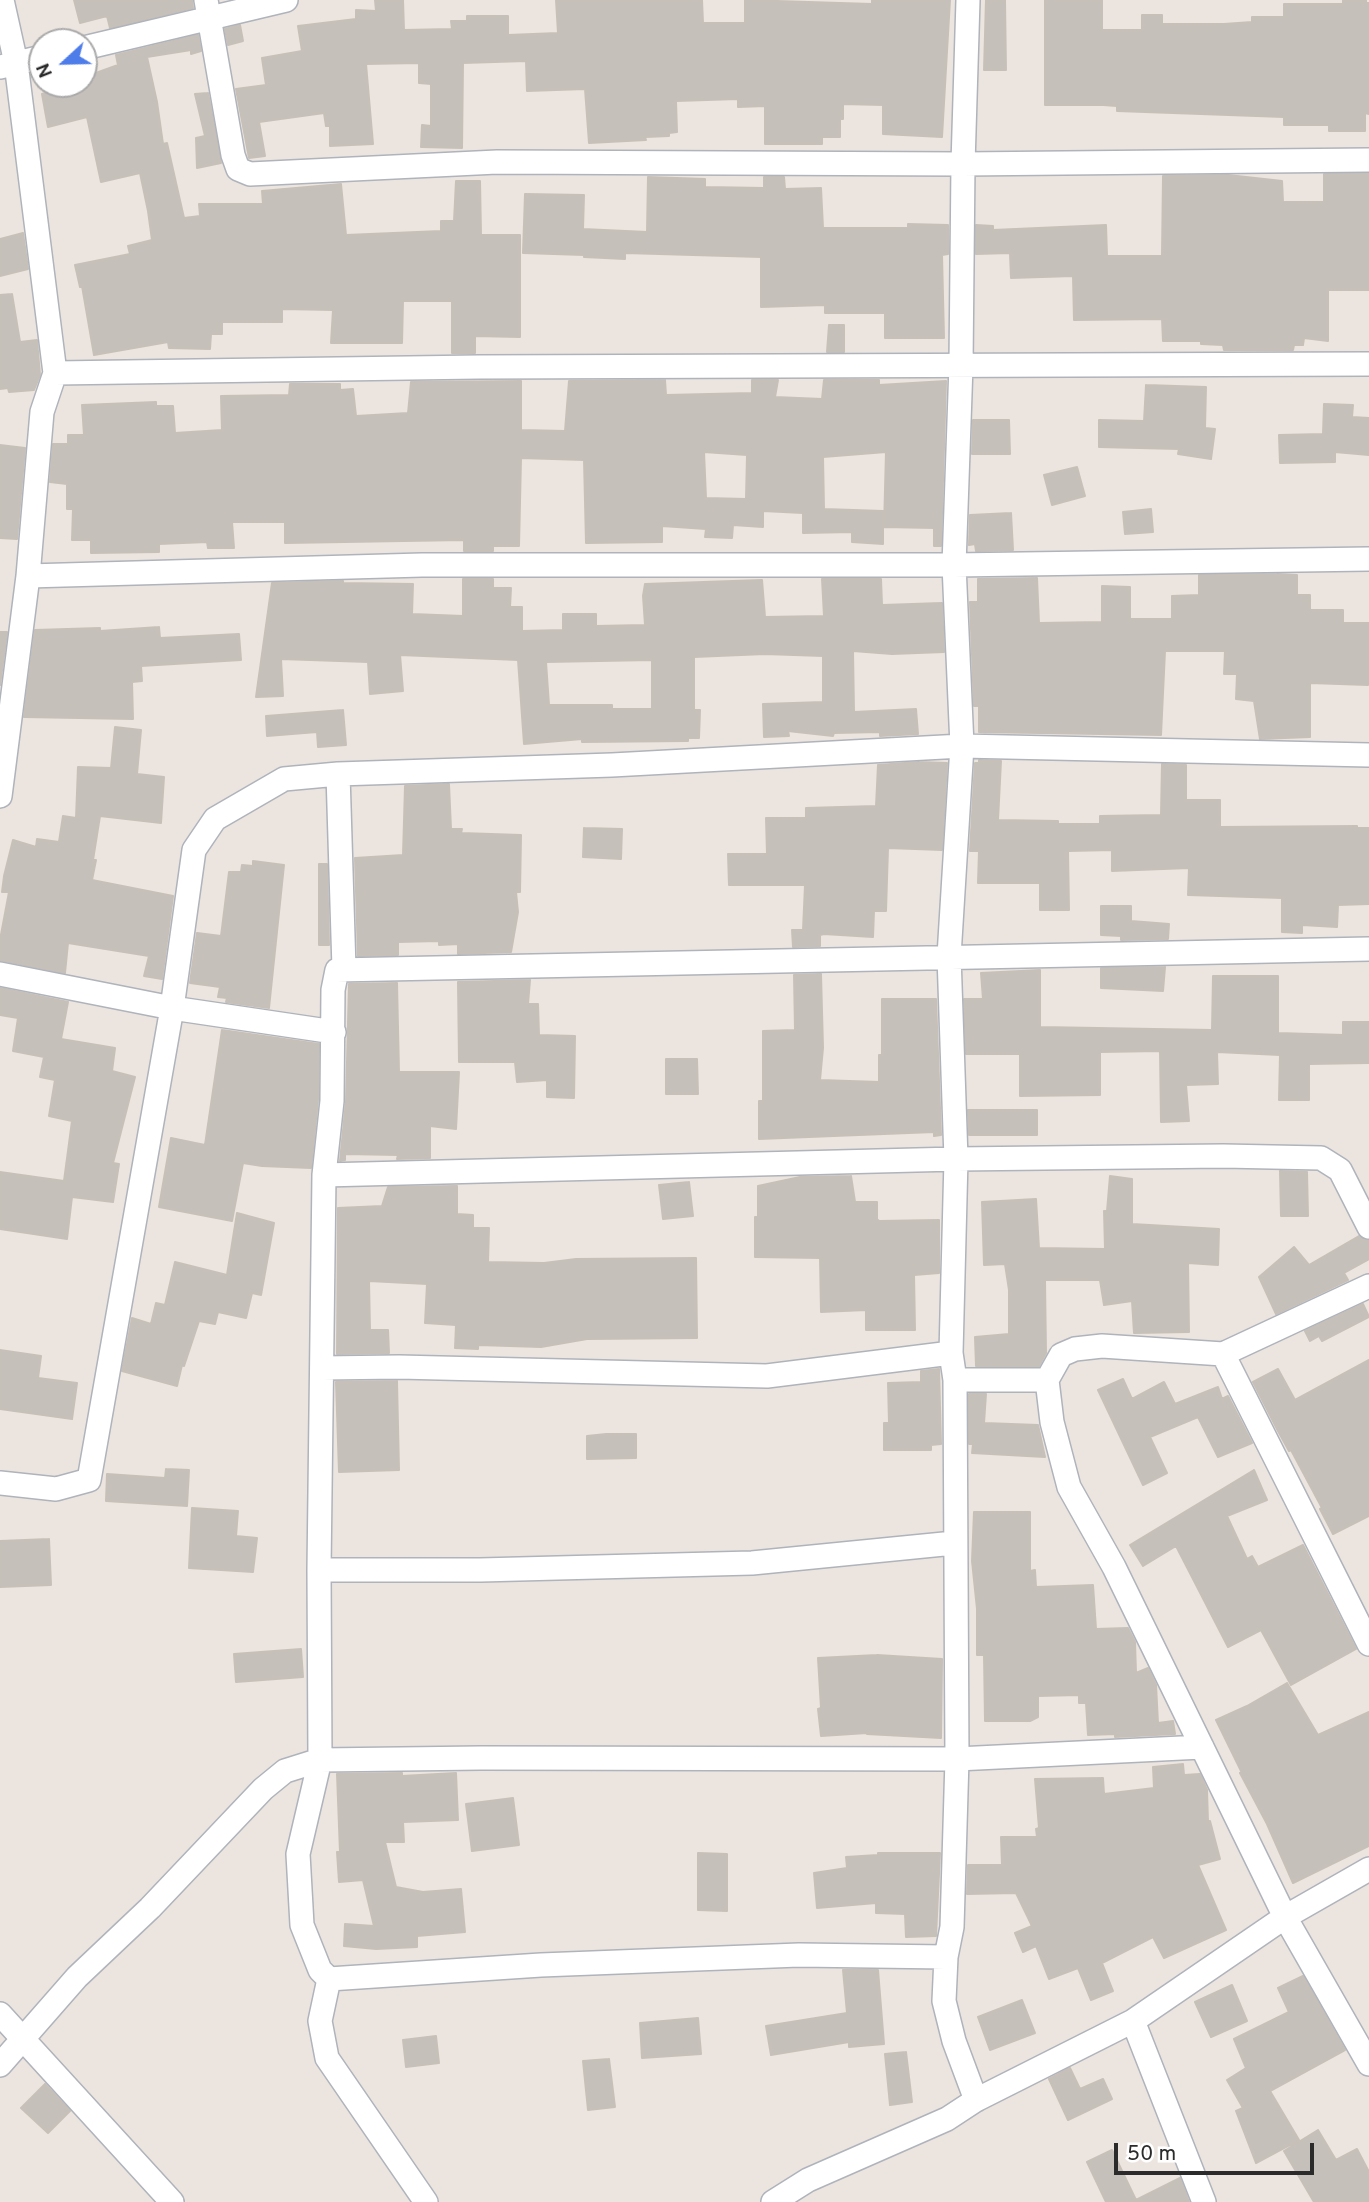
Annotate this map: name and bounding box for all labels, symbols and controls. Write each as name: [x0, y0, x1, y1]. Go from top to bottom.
north arrow: [28, 28, 98, 98]
text: N: [32, 59, 59, 81]
scale bar: [1117, 2128, 1316, 2172]
text: 50 m: [1127, 2141, 1176, 2168]

